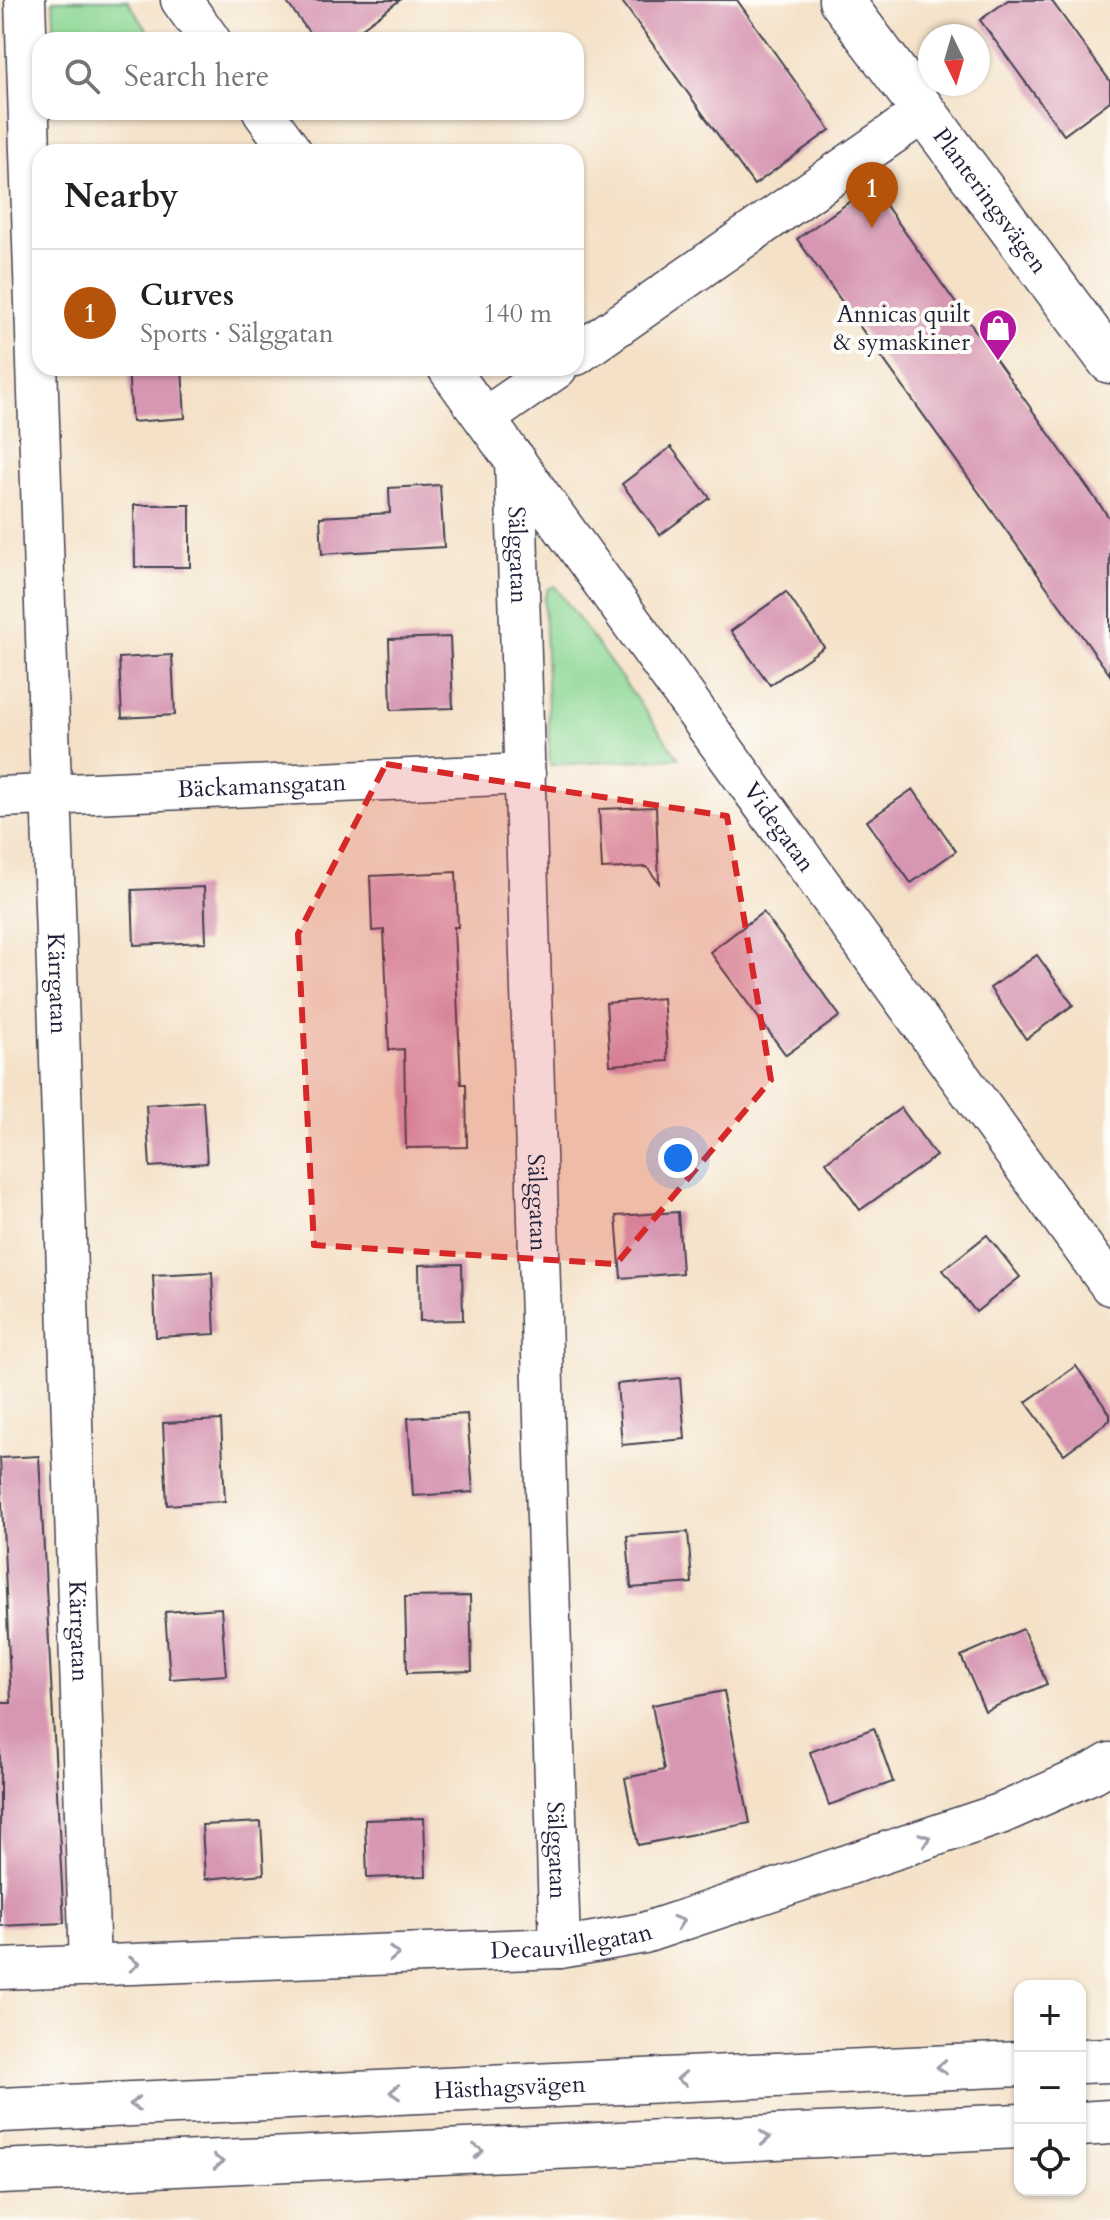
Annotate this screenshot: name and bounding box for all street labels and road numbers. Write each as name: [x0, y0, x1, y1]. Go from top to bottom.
street label: Planteringsvägen: [925, 121, 1055, 281]
street label: Sälggatan: [499, 506, 535, 605]
street label: Bäckamansgatan: [177, 766, 347, 806]
street label: Videgatan: [735, 776, 823, 879]
street label: Kärrgatan: [39, 932, 75, 1035]
street label: Sälggatan: [519, 1153, 555, 1252]
street label: Kärrgatan: [60, 1580, 97, 1683]
street label: Sälggatan: [539, 1801, 575, 1900]
street label: Decauvillegatan: [490, 1915, 657, 1968]
street label: Hästhagsvägen: [433, 2068, 587, 2107]

